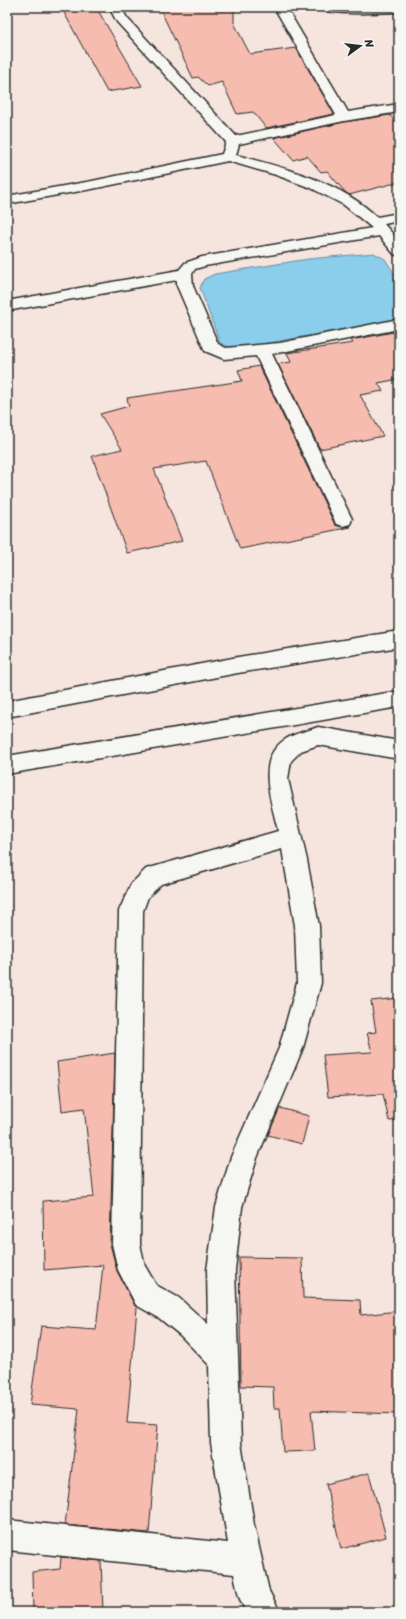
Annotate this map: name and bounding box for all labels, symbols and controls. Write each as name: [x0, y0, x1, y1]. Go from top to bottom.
north arrow: [340, 26, 380, 66]
text: N: [359, 36, 379, 50]

